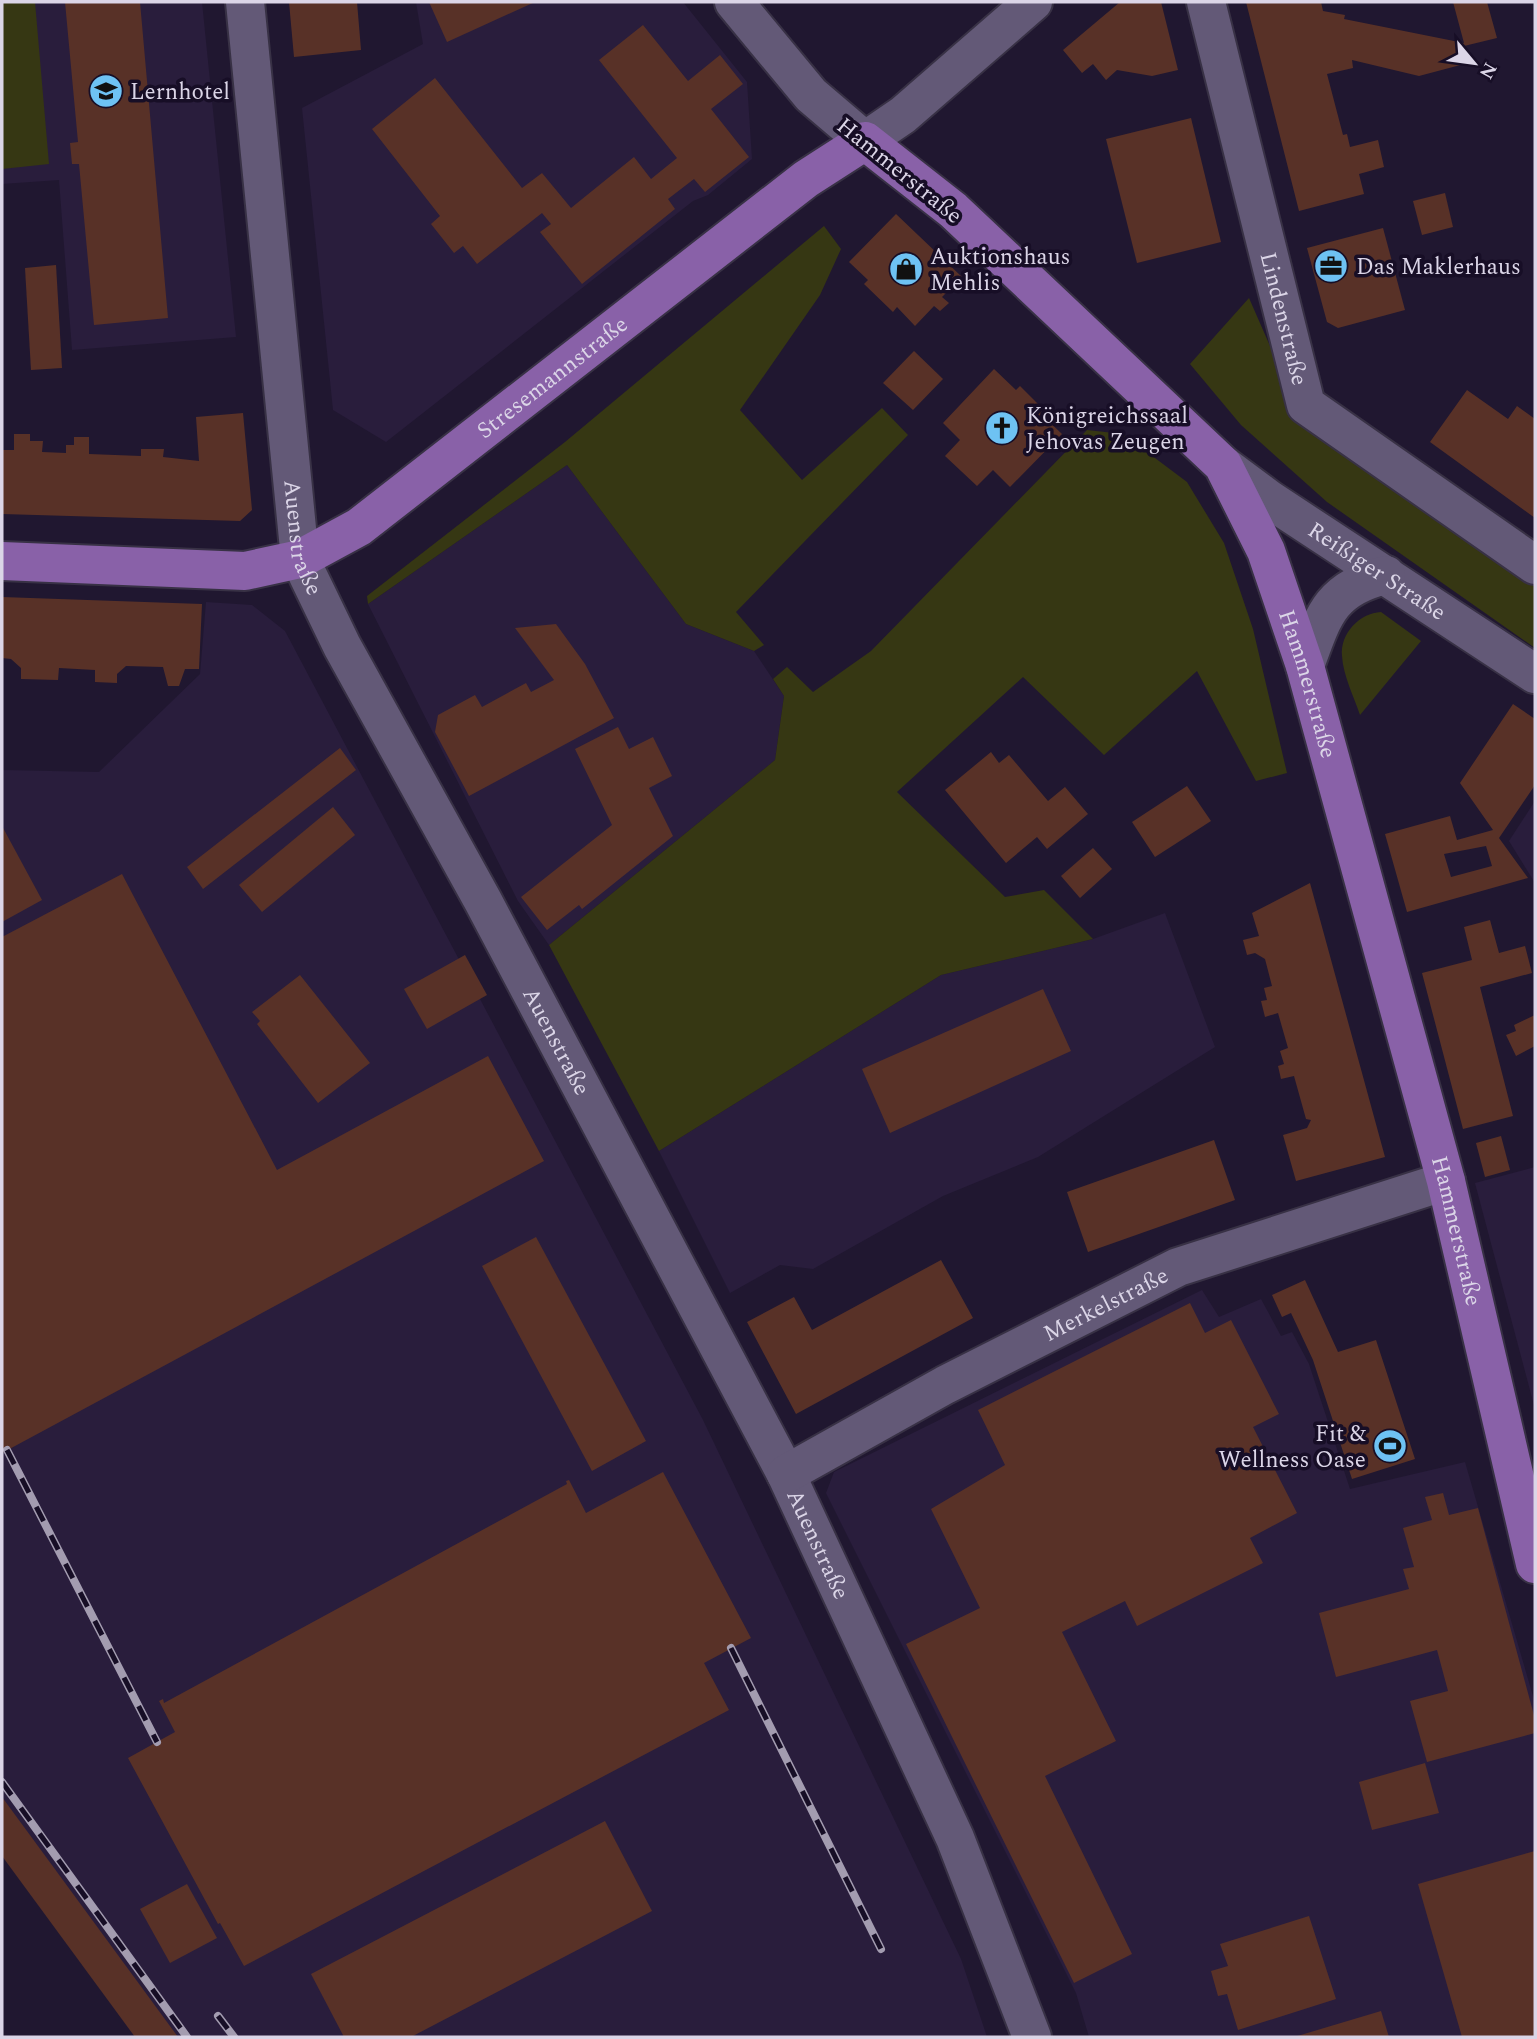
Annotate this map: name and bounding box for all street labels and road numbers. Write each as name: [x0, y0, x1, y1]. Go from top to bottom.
street label: Hammerstraße: [828, 109, 970, 233]
street label: Lindenstraße: [1250, 248, 1316, 389]
street label: Stresemannstraße: [470, 308, 636, 448]
street label: Auenstraße: [273, 478, 331, 602]
street label: Reißiger Straße: [1300, 513, 1453, 630]
street label: Hammerstraße: [1268, 605, 1345, 762]
street label: Auenstraße: [513, 981, 599, 1102]
street label: Hammerstraße: [1421, 1152, 1490, 1310]
street label: Merkelstraße: [1037, 1259, 1175, 1352]
street label: Auenstraße: [776, 1484, 858, 1605]

